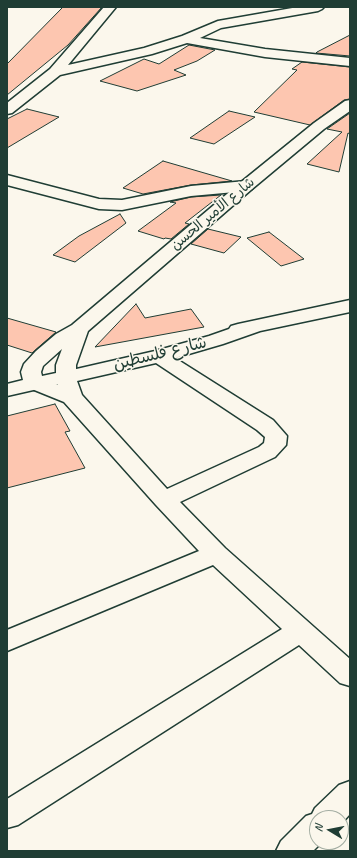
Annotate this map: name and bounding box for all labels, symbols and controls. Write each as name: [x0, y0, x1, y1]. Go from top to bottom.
street label: شارع الأمير الحسن: [168, 174, 258, 254]
street label: شارع فلسطين: [111, 333, 209, 375]
north arrow: [309, 810, 349, 850]
text: N: [311, 824, 326, 833]

